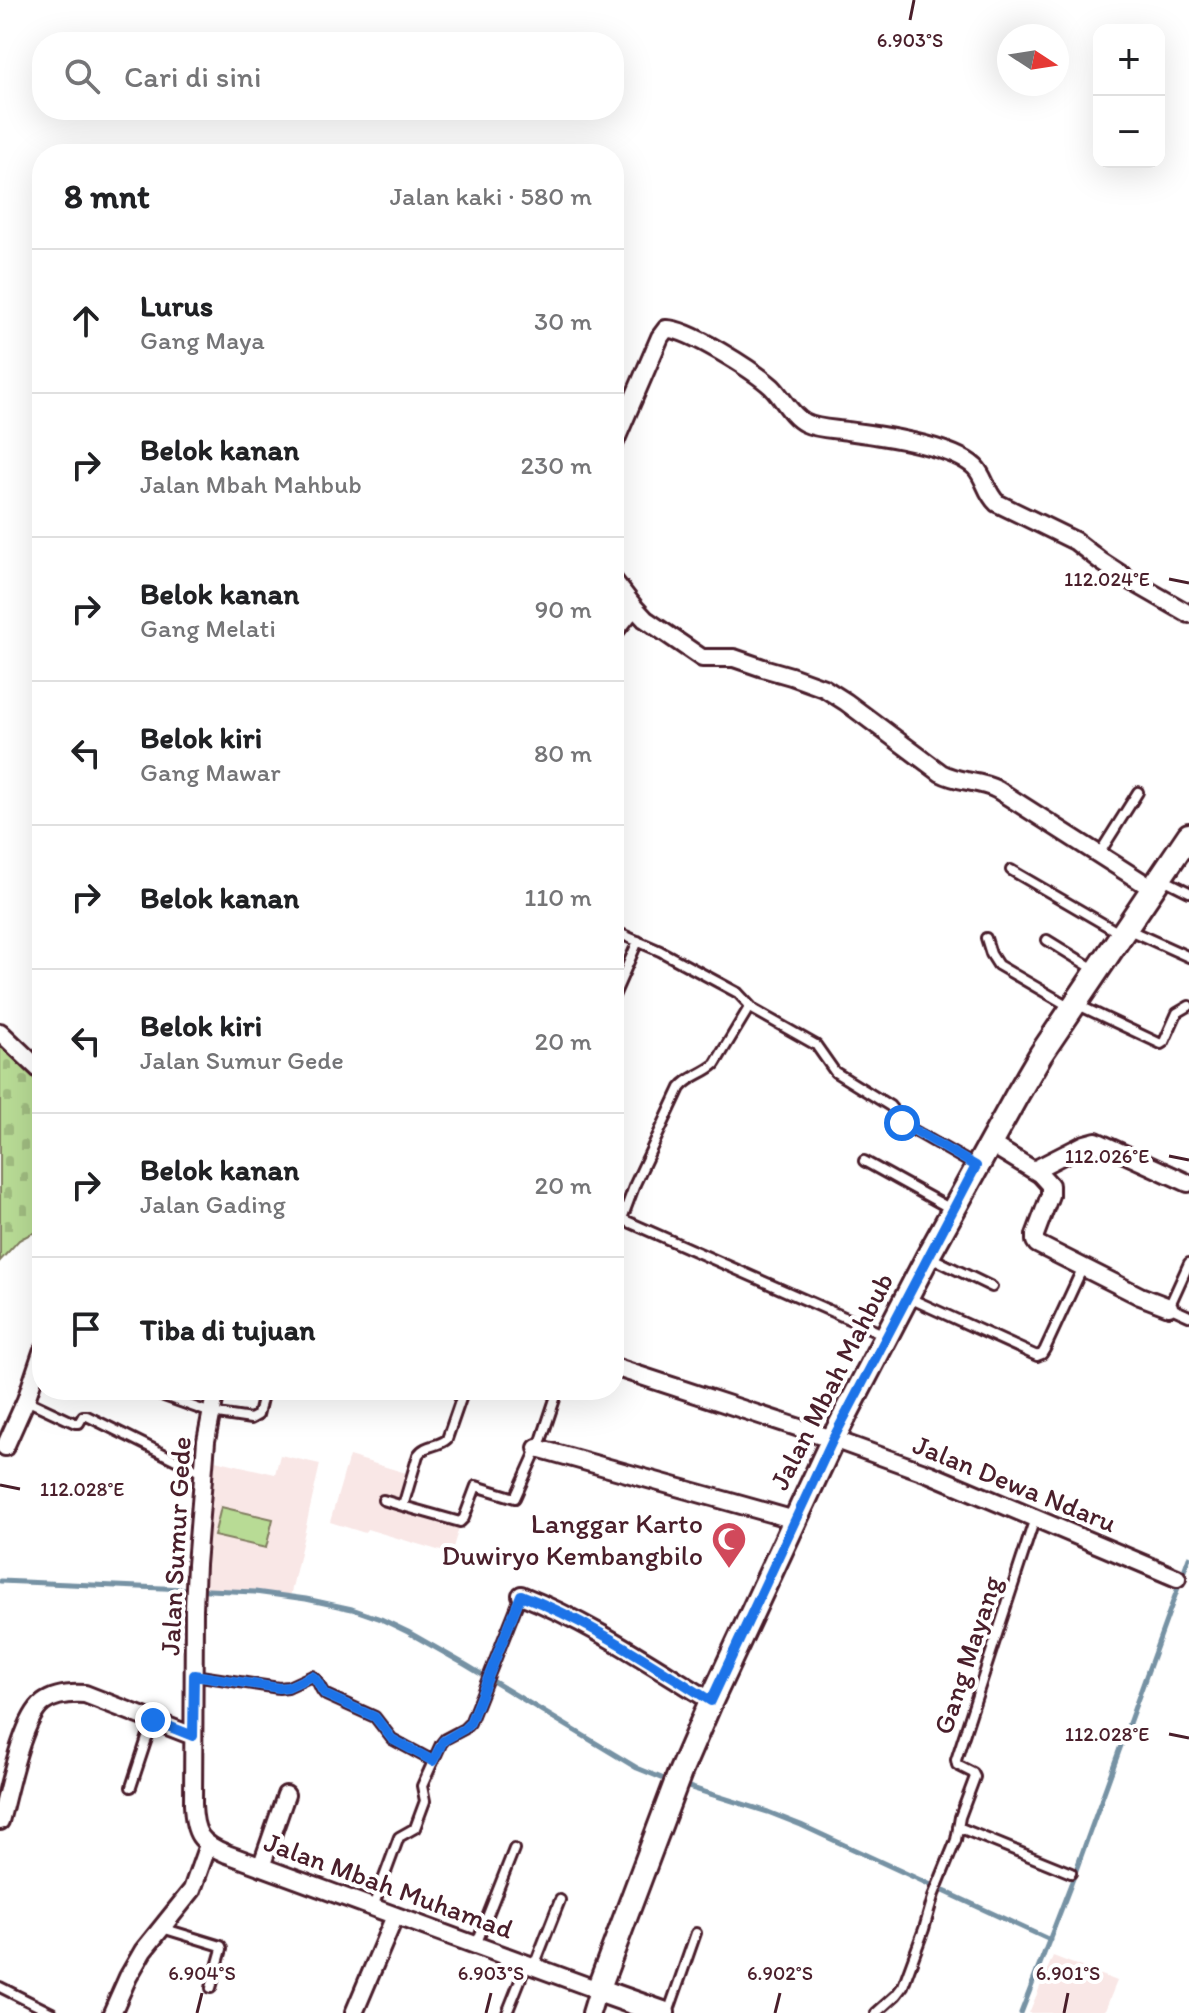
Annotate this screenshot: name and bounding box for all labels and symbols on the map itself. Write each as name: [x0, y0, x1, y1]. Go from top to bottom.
north arrow: [997, 24, 1069, 96]
text: 6.903°S: [877, 28, 943, 52]
text: 112.024°E: [1064, 567, 1150, 591]
route start: [884, 1105, 920, 1141]
text: 112.026°E: [1065, 1144, 1149, 1168]
street label: Jalan Mbah Mahbub: [762, 1267, 900, 1495]
street label: Jalan Dewa Ndaru: [908, 1427, 1122, 1539]
street label: Jalan Sumur Gede: [152, 1436, 198, 1656]
text: 112.028°E: [40, 1477, 124, 1501]
place label: Langgar Karto Duwiryo Kembangbilo: [441, 1506, 703, 1572]
mosque icon: Langgar Karto Duwiryo Kembangbilo: [710, 1520, 748, 1570]
street label: Gang Mayang: [925, 1571, 1009, 1738]
route end: [135, 1702, 171, 1738]
text: 112.028°E: [1065, 1722, 1149, 1746]
street label: Jalan Mbah Muhamad: [260, 1824, 519, 1946]
text: 6.904°S: [168, 1961, 236, 1985]
text: 6.903°S: [458, 1961, 524, 1985]
text: 6.902°S: [747, 1961, 813, 1985]
text: 6.901°S: [1036, 1961, 1100, 1985]

